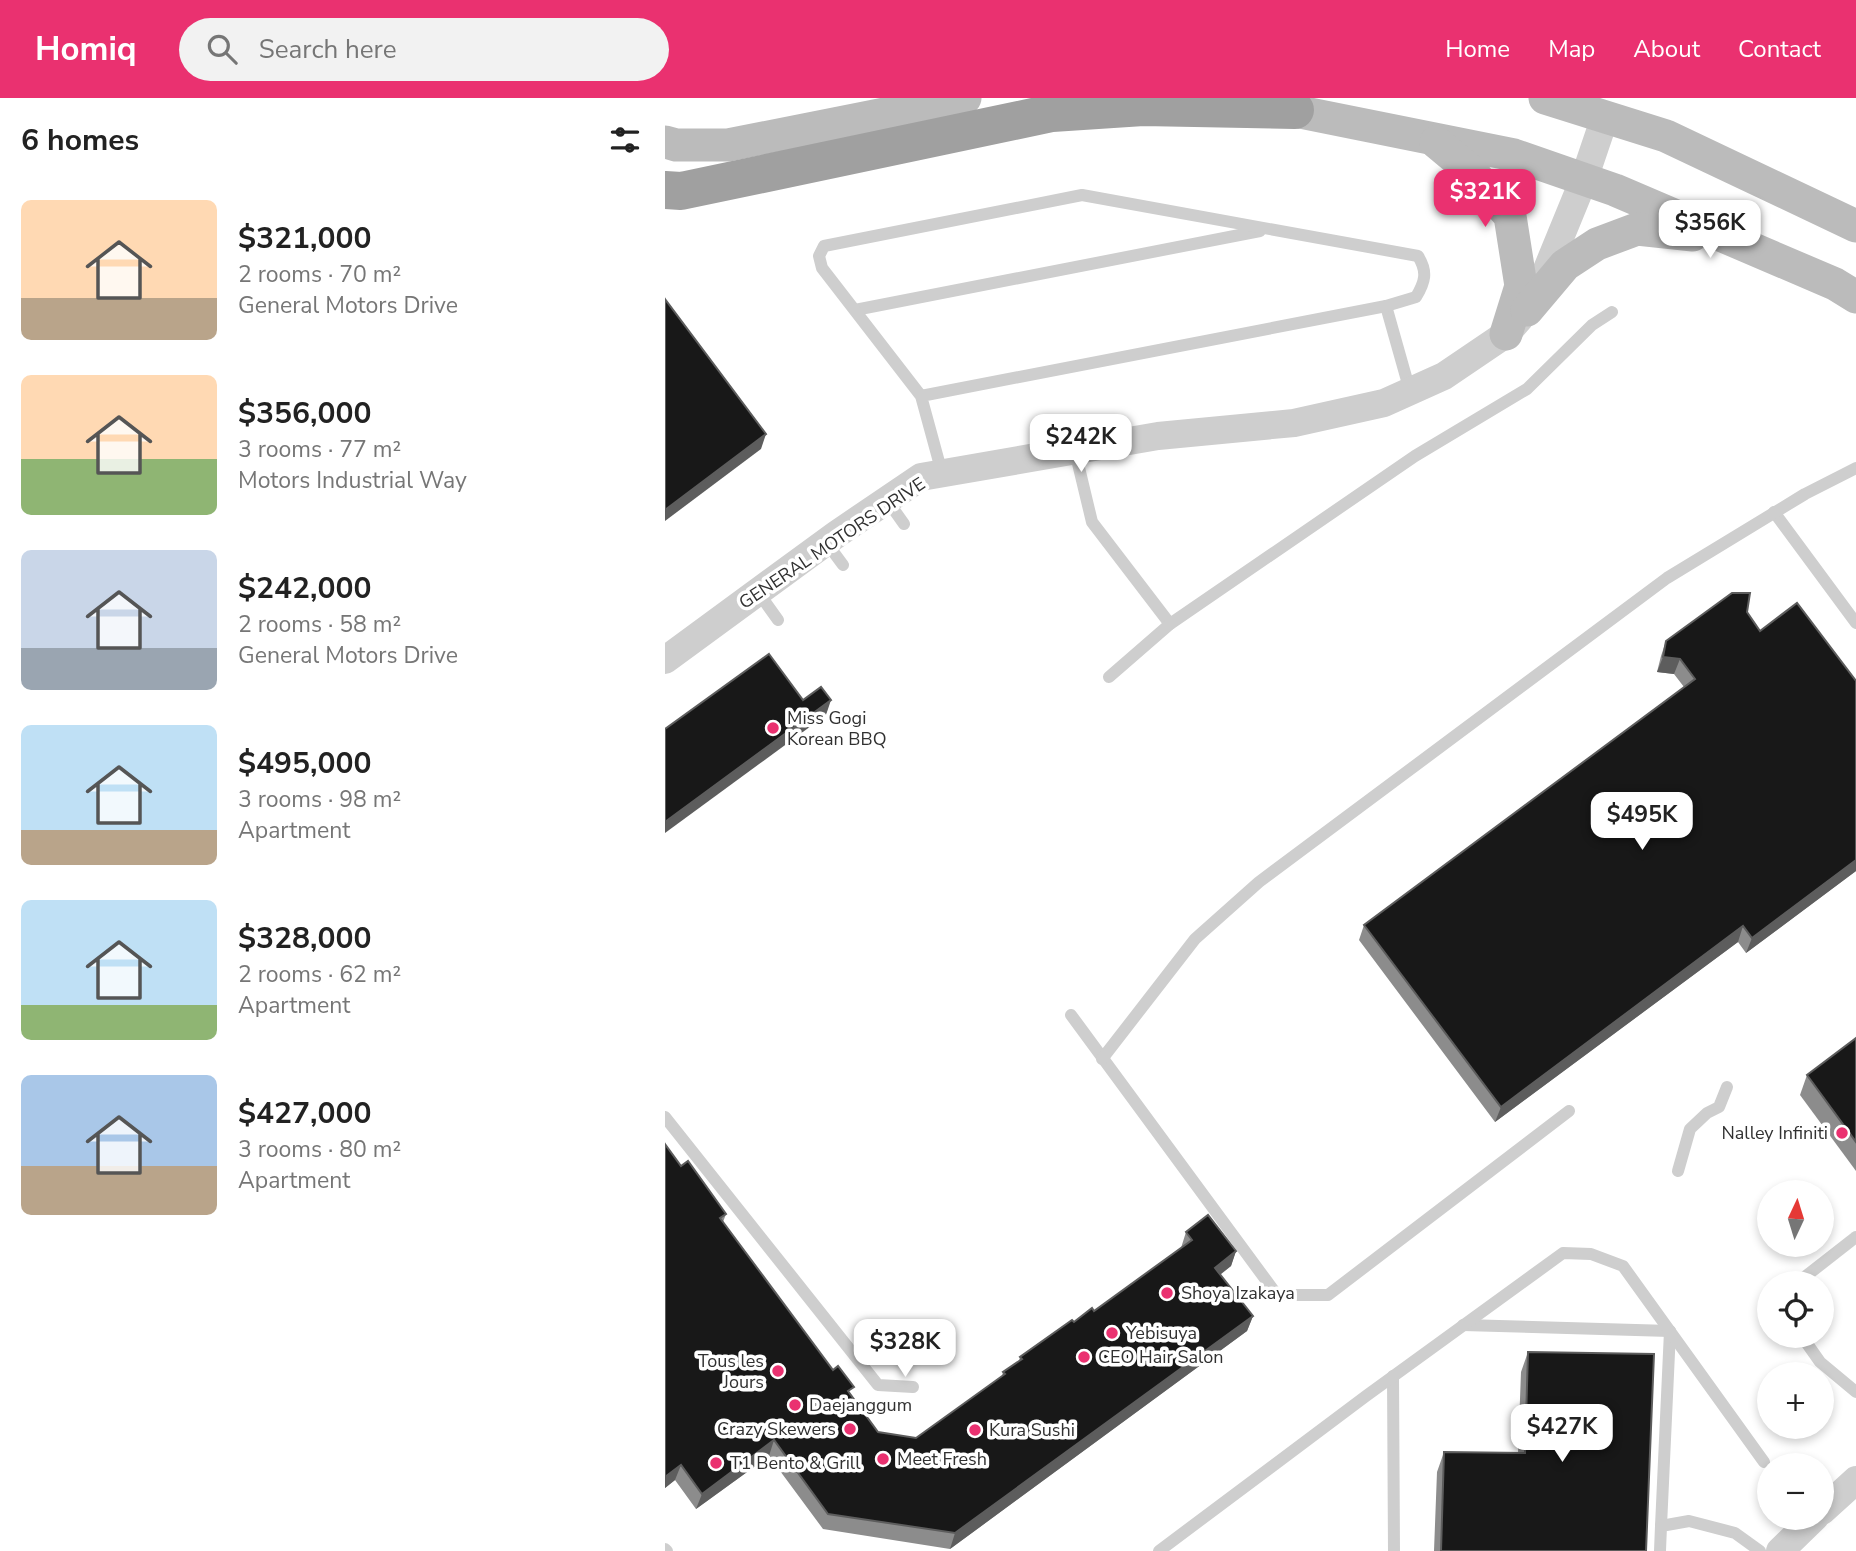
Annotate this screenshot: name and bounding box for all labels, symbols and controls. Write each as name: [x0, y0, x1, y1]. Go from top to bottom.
search box: [179, 18, 669, 81]
text: Homiq: [35, 27, 137, 72]
icon: search: [203, 30, 241, 68]
text: Search here: [259, 32, 397, 67]
text: Home: [1445, 33, 1510, 65]
text: Map: [1548, 33, 1595, 65]
text: About: [1633, 33, 1700, 65]
text: Contact: [1738, 33, 1821, 65]
text: 6 homes: [21, 120, 139, 161]
icon: filters: [606, 121, 644, 159]
pin: $321K: [1436, 170, 1534, 229]
text: $321K: [1450, 176, 1520, 207]
pin: $356K: [1661, 200, 1759, 260]
text: $356K: [1675, 207, 1745, 238]
text: $321,000: [238, 218, 371, 259]
icon: home: [77, 228, 161, 312]
text: 2 rooms · 70 m²: [238, 259, 401, 290]
text: General Motors Drive: [238, 290, 458, 321]
text: $356,000: [238, 393, 371, 434]
icon: home: [77, 403, 161, 487]
pin: $242K: [1032, 414, 1130, 474]
text: $242K: [1046, 421, 1116, 452]
text: 3 rooms · 77 m²: [238, 434, 401, 465]
text: Motors Industrial Way: [238, 465, 467, 496]
street label: GENERAL MOTORS DRIVE: [734, 472, 930, 614]
text: $242,000: [238, 568, 371, 609]
icon: home: [77, 578, 161, 662]
text: 2 rooms · 58 m²: [238, 609, 401, 640]
text: General Motors Drive: [238, 640, 458, 671]
place label: Miss Gogi Korean BBQ: [787, 706, 887, 751]
marker: Miss Gogi Korean BBQ: [765, 720, 781, 736]
text: $495,000: [238, 743, 371, 784]
icon: home: [77, 753, 161, 837]
text: 3 rooms · 98 m²: [238, 784, 401, 815]
pin: $495K: [1593, 792, 1691, 852]
text: $495K: [1607, 799, 1677, 830]
text: Apartment: [238, 815, 350, 846]
text: $328,000: [238, 918, 371, 959]
icon: home: [77, 928, 161, 1012]
text: 2 rooms · 62 m²: [238, 959, 401, 990]
text: Apartment: [238, 990, 350, 1021]
text: $427,000: [238, 1093, 371, 1134]
icon: home: [77, 1103, 161, 1187]
place label: Nalley Infiniti: [1721, 1121, 1828, 1145]
marker: Nalley Infiniti: [1834, 1125, 1850, 1141]
text: 3 rooms · 80 m²: [238, 1134, 401, 1165]
text: Apartment: [238, 1165, 350, 1196]
north arrow: [1757, 1180, 1834, 1256]
map controls: [1757, 1180, 1834, 1530]
button: locate: [1757, 1271, 1834, 1348]
place label: Shoya Izakaya: [1181, 1281, 1295, 1305]
marker: Shoya Izakaya: [1159, 1285, 1175, 1301]
pin: $328K: [856, 1320, 954, 1379]
place label: Yebisuya: [1125, 1321, 1197, 1345]
marker: Yebisuya: [1104, 1325, 1120, 1341]
text: $328K: [870, 1326, 940, 1357]
place label: CEO Hair Salon: [1098, 1345, 1224, 1369]
place label: Tous les Jours: [698, 1349, 764, 1394]
marker: CEO Hair Salon: [1076, 1349, 1092, 1365]
button: +: [1757, 1362, 1834, 1439]
marker: Tous les Jours: [770, 1363, 786, 1379]
place label: Daejanggum: [809, 1393, 912, 1417]
marker: Daejanggum: [787, 1397, 803, 1413]
pin: $427K: [1513, 1404, 1611, 1464]
text: $427K: [1527, 1411, 1597, 1442]
place label: Crazy Skewers: [717, 1417, 836, 1441]
place label: Kura Sushi: [989, 1418, 1075, 1442]
marker: Crazy Skewers: [842, 1421, 858, 1437]
marker: Kura Sushi: [967, 1422, 983, 1438]
place label: Meet Fresh: [897, 1447, 987, 1471]
place label: T1 Bento & Grill: [730, 1451, 861, 1475]
marker: Meet Fresh: [875, 1451, 891, 1467]
button: −: [1757, 1453, 1834, 1530]
marker: T1 Bento & Grill: [708, 1455, 724, 1471]

